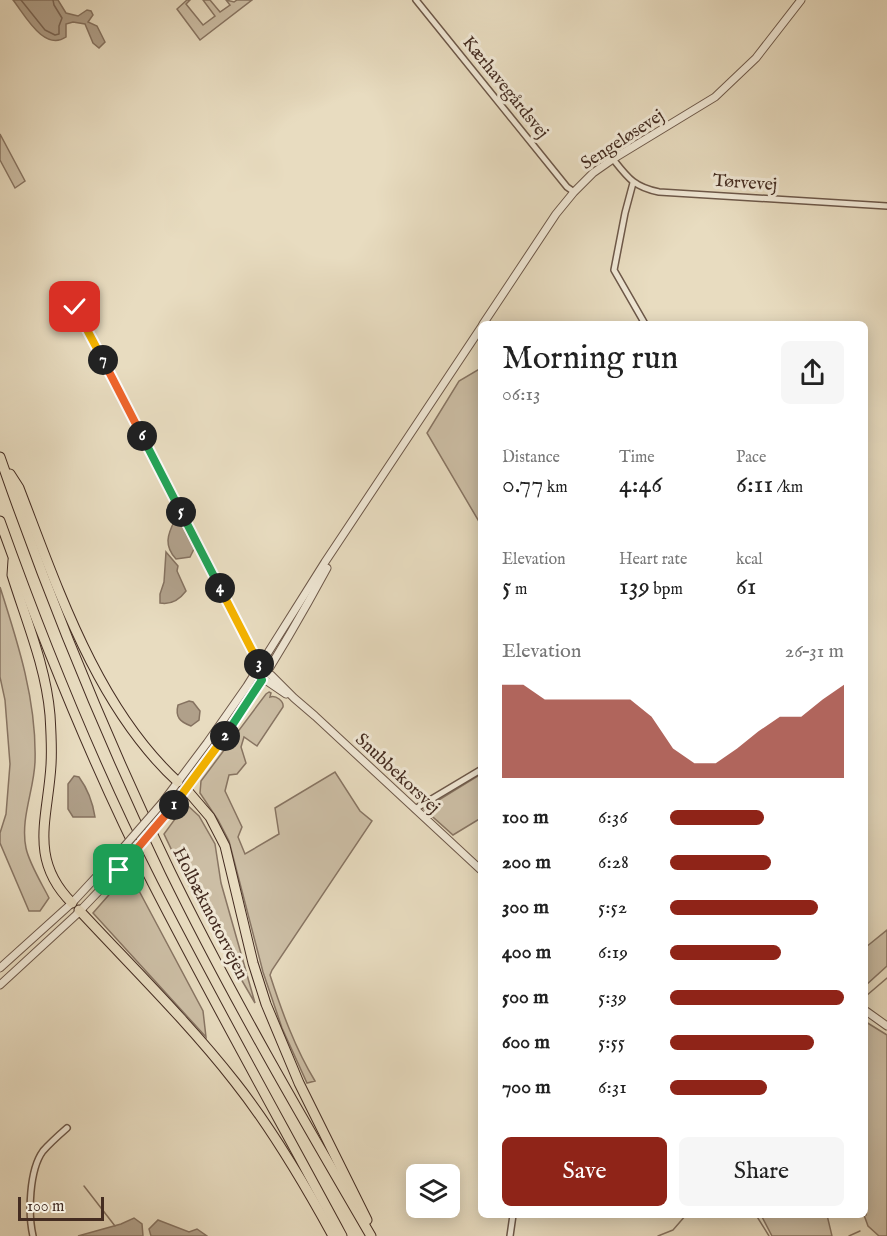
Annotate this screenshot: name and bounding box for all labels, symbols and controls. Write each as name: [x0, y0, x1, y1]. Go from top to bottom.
street label: Kærhavegårdsvej: [456, 32, 553, 144]
street label: Sengeløsevej: [577, 105, 669, 176]
street label: Tørvevej: [712, 170, 778, 197]
pin: [49, 281, 100, 332]
icon: check: [58, 290, 91, 323]
text: Morning run: [502, 338, 678, 380]
button: share: [781, 341, 844, 404]
pin: 7: [88, 345, 118, 375]
text: 7: [99, 350, 107, 370]
text: 06:13: [502, 382, 540, 407]
pin: 6: [127, 421, 157, 451]
text: 6: [139, 426, 145, 446]
text: Distance: [502, 448, 560, 468]
text: Time: [619, 448, 655, 468]
text: Pace: [736, 448, 766, 468]
text: 0.77: [502, 468, 543, 501]
text: 4:46: [619, 468, 662, 501]
text: 6:11: [736, 468, 773, 501]
text: km: [543, 478, 568, 498]
text: /km: [773, 478, 803, 498]
pin: 5: [166, 497, 196, 527]
text: 5: [178, 502, 184, 522]
text: Elevation: [502, 550, 565, 570]
text: Heart rate: [619, 550, 687, 570]
text: kcal: [736, 550, 763, 570]
text: 5: [502, 570, 511, 603]
text: 139: [619, 570, 650, 603]
text: 61: [736, 570, 757, 603]
pin: 4: [205, 573, 235, 603]
text: 4: [216, 578, 224, 598]
text: m: [511, 580, 527, 600]
text: bpm: [650, 580, 683, 600]
text: Elevation: [502, 639, 581, 664]
text: 26–31 m: [785, 639, 844, 664]
pin: 3: [244, 649, 274, 679]
text: 3: [256, 654, 262, 674]
pin: 2: [210, 721, 240, 751]
text: 2: [221, 726, 229, 746]
street label: Snubbekorsvej: [350, 729, 444, 819]
pin: 1: [159, 790, 189, 820]
text: 1: [171, 795, 177, 815]
text: 100 m: [502, 805, 549, 830]
text: 6:36: [598, 805, 628, 830]
pin: [93, 844, 144, 895]
street label: Holbækmotorvejen: [166, 844, 253, 984]
text: 200 m: [502, 850, 551, 875]
text: 6:28: [598, 850, 629, 875]
icon: arrive: [102, 853, 135, 886]
text: 300 m: [502, 895, 549, 920]
text: 5:52: [598, 895, 627, 920]
text: 400 m: [502, 940, 551, 965]
text: 6:19: [598, 940, 628, 965]
text: 500 m: [502, 985, 549, 1010]
text: 5:39: [598, 985, 627, 1010]
text: 600 m: [502, 1030, 550, 1055]
text: 5:55: [598, 1030, 625, 1055]
text: 700 m: [502, 1075, 551, 1100]
text: 6:31: [598, 1075, 627, 1100]
button: Save: [502, 1137, 667, 1206]
button: Share: [679, 1137, 844, 1206]
map controls: [406, 1164, 460, 1218]
button: layers: [406, 1164, 460, 1218]
scale bar: [18, 1194, 104, 1222]
text: 100 m: [27, 1197, 64, 1217]

